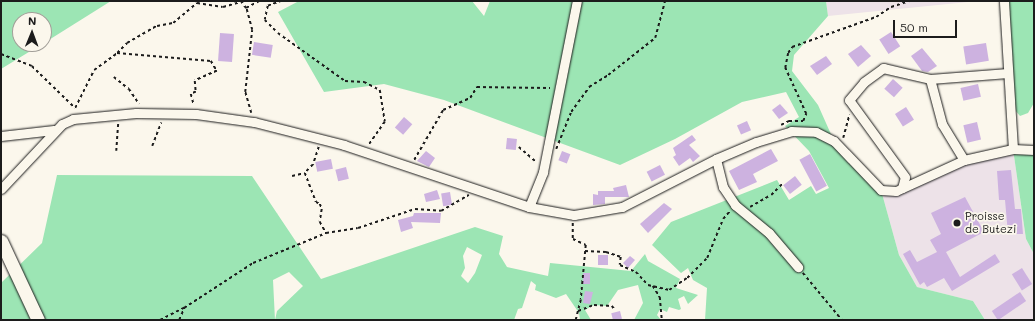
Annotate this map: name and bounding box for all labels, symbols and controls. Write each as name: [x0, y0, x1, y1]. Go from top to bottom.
north arrow: [12, 12, 52, 52]
scale bar: [895, 12, 959, 38]
text: N: [28, 13, 37, 28]
text: 50 m: [900, 19, 928, 35]
place label: Proisse de Butezi: [965, 210, 1016, 236]
marker: Proisse de Butezi: [952, 218, 962, 228]

